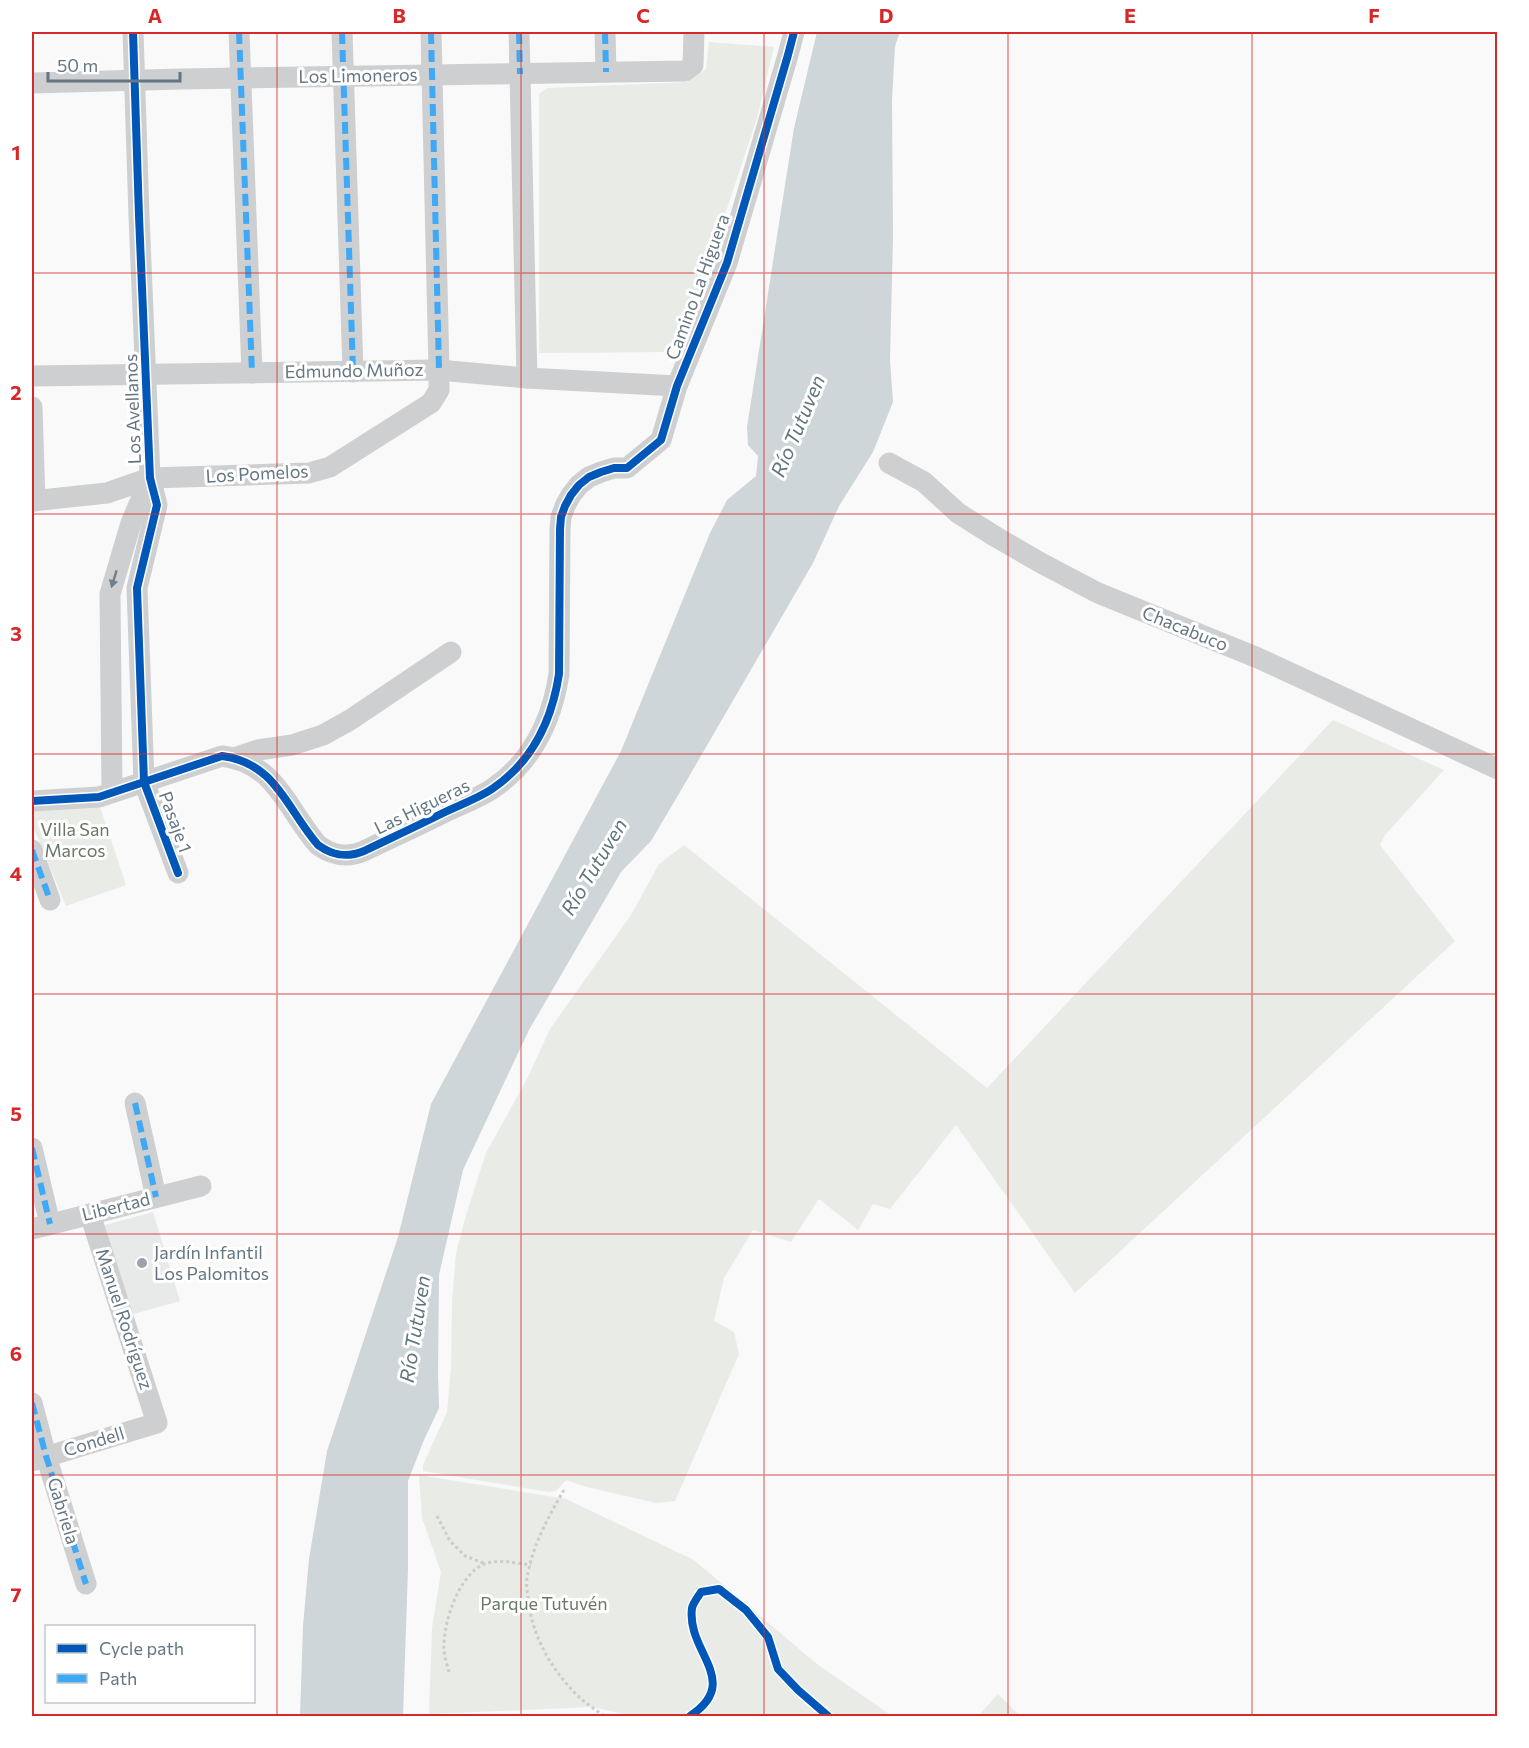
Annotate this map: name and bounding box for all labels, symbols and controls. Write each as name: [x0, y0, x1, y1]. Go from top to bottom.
text: A: [148, 3, 162, 27]
text: B: [392, 3, 406, 27]
text: C: [636, 3, 650, 27]
text: D: [879, 3, 893, 27]
text: E: [1124, 3, 1136, 27]
text: F: [1368, 3, 1380, 27]
scale bar: [48, 45, 180, 83]
text: 50 m: [57, 54, 98, 76]
street label: Los Limoneros: [298, 63, 418, 87]
text: 1: [11, 140, 21, 164]
street label: Camino La Higuera: [660, 211, 734, 363]
street label: Los Avellanos: [119, 354, 145, 465]
street label: Edmundo Muñoz: [284, 358, 424, 382]
water label: Río Tutuven: [765, 371, 829, 480]
text: 2: [10, 380, 22, 404]
street label: Los Pomelos: [205, 459, 309, 487]
one-way arrow: [109, 570, 118, 588]
street label: Chacabuco: [1139, 601, 1232, 655]
text: 3: [10, 621, 22, 645]
street label: Las Higueras: [370, 774, 473, 839]
street label: Pasaje 1: [155, 788, 197, 855]
water label: Río Tutuven: [555, 814, 631, 919]
park label: Villa San Marcos: [40, 818, 110, 861]
text: 4: [10, 861, 22, 885]
text: 5: [10, 1101, 22, 1125]
street label: Libertad: [79, 1187, 152, 1225]
place label: Jardín Infantil Los Palomitos: [154, 1241, 269, 1284]
street label: Manuel Rodríguez: [92, 1245, 158, 1392]
marker: Jardín Infantil Los Palomitos: [135, 1256, 149, 1270]
water label: Río Tutuven: [394, 1274, 434, 1384]
text: 6: [10, 1341, 22, 1365]
street label: Condell: [61, 1421, 127, 1461]
street label: Gabriela: [43, 1475, 84, 1547]
text: 7: [11, 1582, 22, 1606]
park label: Parque Tutuvén: [480, 1592, 608, 1614]
legend: [45, 1625, 255, 1703]
text: Cycle path: [99, 1637, 184, 1659]
text: Path: [99, 1667, 137, 1689]

